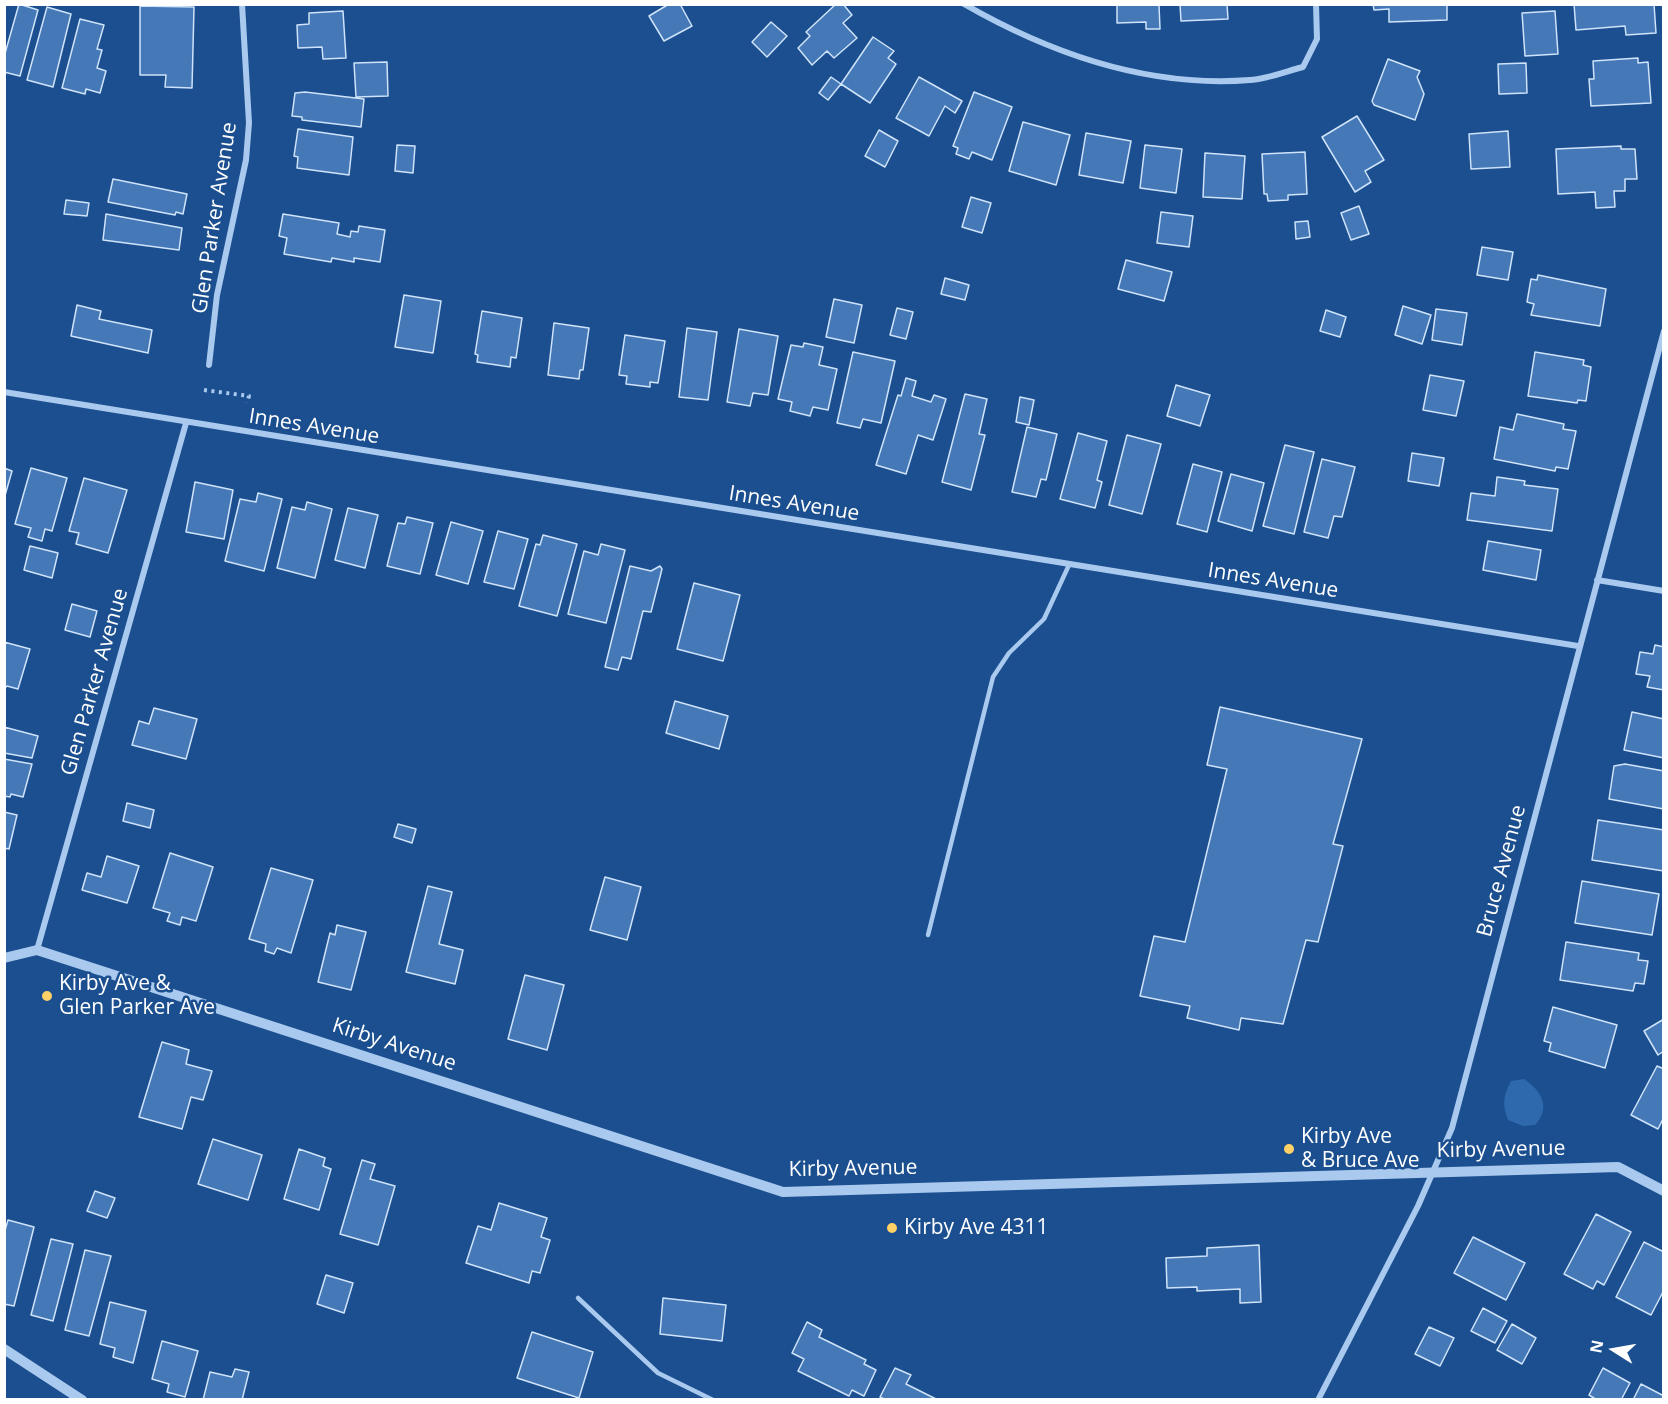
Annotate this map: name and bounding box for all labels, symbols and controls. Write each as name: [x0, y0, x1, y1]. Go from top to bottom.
street label: Glen Parker Avenue: [187, 120, 243, 316]
street label: Innes Avenue: [247, 404, 381, 450]
street label: Innes Avenue: [727, 481, 861, 527]
street label: Innes Avenue: [1206, 558, 1340, 604]
street label: Glen Parker Avenue: [56, 585, 134, 779]
street label: Bruce Avenue: [1472, 802, 1532, 940]
place label: Kirby Ave & Glen Parker Ave: [59, 971, 215, 1021]
marker: Kirby Ave & Glen Parker Ave: [40, 989, 54, 1003]
street label: Kirby Avenue: [329, 1013, 459, 1077]
place label: Kirby Ave & Bruce Ave: [1301, 1124, 1420, 1174]
street label: Kirby Avenue: [1436, 1136, 1566, 1164]
marker: Kirby Ave & Bruce Ave: [1282, 1142, 1296, 1156]
street label: Kirby Avenue: [788, 1155, 918, 1183]
place label: Kirby Ave 4311: [904, 1215, 1049, 1241]
marker: Kirby Ave 4311: [885, 1221, 899, 1235]
north arrow: [1584, 1320, 1644, 1380]
text: N: [1584, 1338, 1608, 1355]

